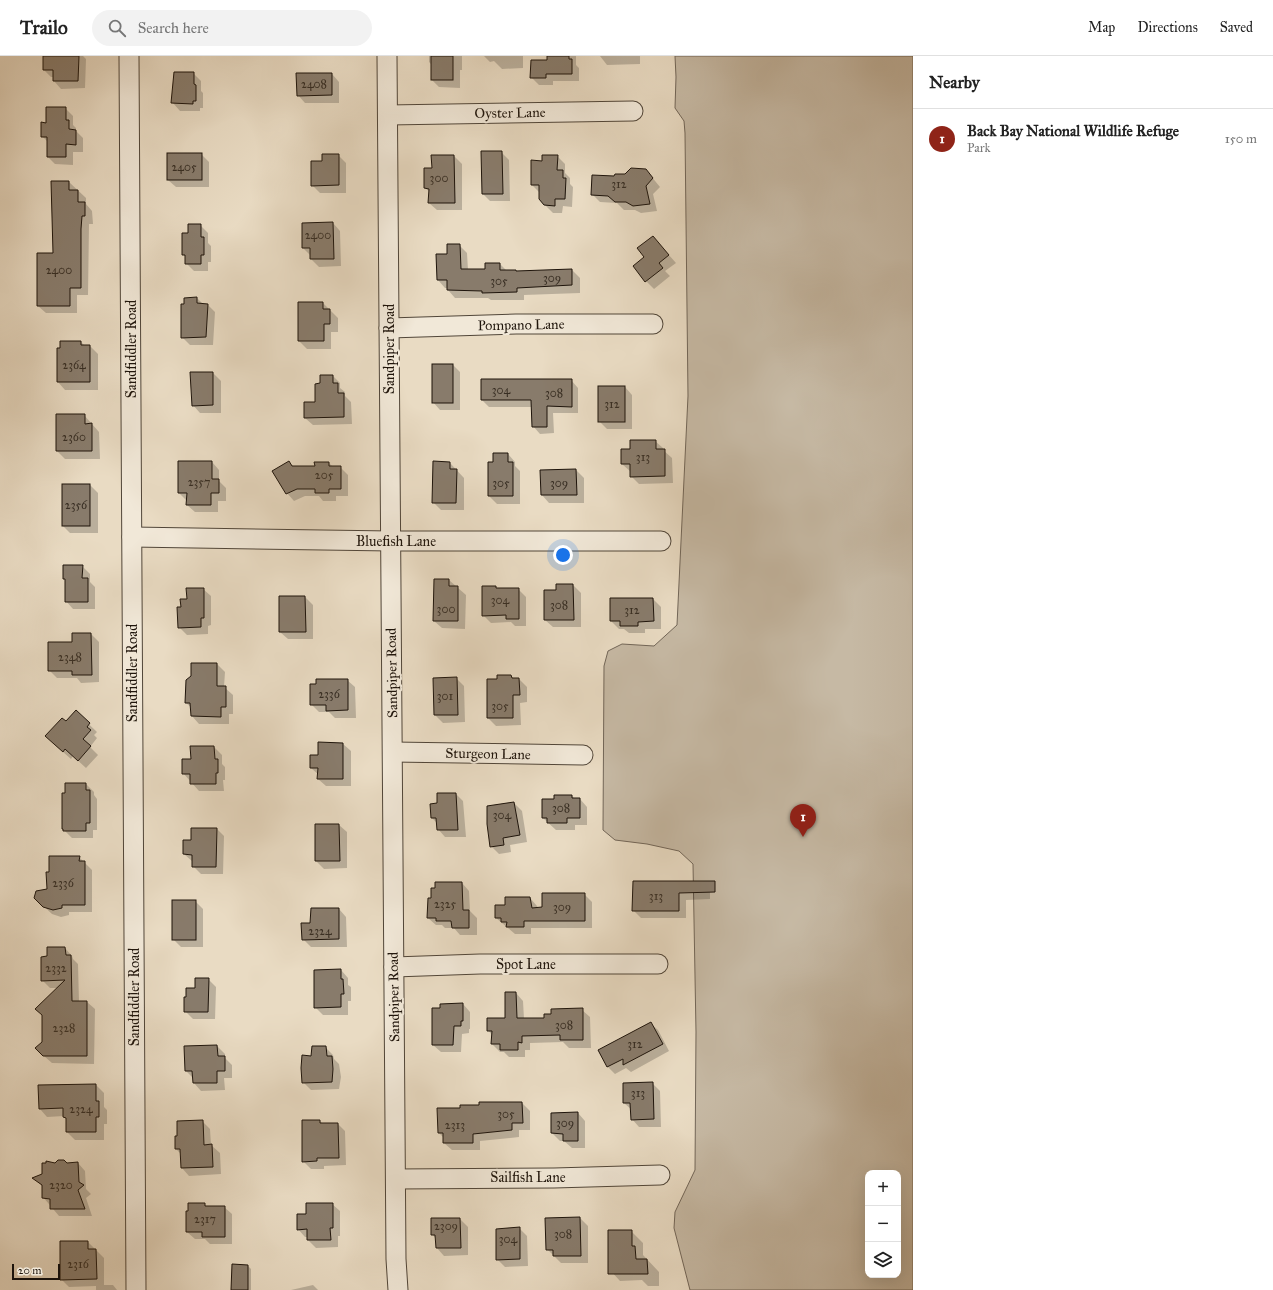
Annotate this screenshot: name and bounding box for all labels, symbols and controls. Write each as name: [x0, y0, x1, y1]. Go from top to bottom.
search box: [92, 10, 372, 46]
text: Trailo: [20, 16, 68, 39]
icon: search: [106, 17, 128, 39]
text: Search here: [138, 19, 209, 37]
text: Map: [1088, 19, 1115, 36]
text: Directions: [1137, 19, 1198, 36]
text: Saved: [1220, 19, 1253, 36]
text: Nearby: [929, 72, 980, 93]
house number: 2408: [301, 77, 327, 91]
street label: Oyster Lane: [474, 104, 546, 122]
text: Back Bay National Wildlife Refuge: [967, 122, 1179, 140]
text: 1: [939, 131, 945, 147]
text: 150 m: [1225, 131, 1257, 147]
text: Park: [967, 140, 991, 156]
house number: 2405: [171, 160, 197, 174]
house number: 300: [430, 171, 448, 185]
house number: 312: [611, 177, 627, 191]
house number: 2400: [305, 228, 331, 242]
house number: 2400: [46, 263, 72, 277]
house number: 309: [543, 271, 561, 285]
house number: 305: [490, 274, 508, 288]
street label: Sandfiddler Road: [123, 300, 140, 398]
street label: Sandpiper Road: [381, 304, 398, 394]
street label: Pompano Lane: [477, 316, 565, 334]
house number: 2364: [62, 358, 86, 372]
house number: 304: [492, 383, 511, 397]
house number: 308: [545, 386, 563, 400]
house number: 312: [604, 397, 620, 411]
house number: 2360: [62, 430, 86, 444]
house number: 313: [636, 450, 650, 464]
house number: 205: [315, 468, 334, 482]
house number: 2357: [188, 475, 210, 489]
house number: 305: [492, 476, 510, 490]
house number: 309: [550, 476, 568, 490]
house number: 2356: [65, 498, 88, 512]
street label: Bluefish Lane: [356, 533, 436, 550]
your location: [553, 545, 573, 565]
house number: 304: [491, 593, 510, 607]
house number: 308: [550, 598, 568, 612]
house number: 300: [437, 602, 455, 616]
house number: 312: [624, 603, 640, 617]
street label: Sandfiddler Road: [124, 624, 141, 722]
street label: Sandpiper Road: [383, 628, 401, 718]
house number: 2348: [58, 650, 82, 664]
house number: 2336: [318, 687, 341, 701]
house number: 301: [437, 689, 453, 703]
house number: 305: [491, 699, 509, 713]
street label: Sturgeon Lane: [445, 745, 531, 763]
house number: 308: [552, 801, 570, 815]
pin: 1: [790, 804, 816, 837]
house number: 304: [493, 808, 512, 822]
house number: 2336: [52, 876, 75, 890]
house number: 313: [649, 889, 663, 903]
house number: 2325: [434, 897, 456, 911]
house number: 309: [553, 900, 571, 914]
house number: 2324: [308, 924, 332, 938]
street label: Sandfiddler Road: [126, 948, 143, 1046]
street label: Sandpiper Road: [385, 952, 403, 1042]
street label: Spot Lane: [496, 956, 556, 973]
house number: 2332: [45, 961, 67, 975]
house number: 308: [555, 1018, 573, 1032]
house number: 2328: [52, 1021, 76, 1035]
house number: 312: [627, 1037, 643, 1051]
house number: 313: [631, 1086, 645, 1100]
house number: 2324: [69, 1102, 93, 1116]
house number: 305: [497, 1107, 515, 1121]
house number: 309: [556, 1116, 574, 1130]
house number: 2313: [445, 1118, 465, 1132]
street label: Sailfish Lane: [490, 1169, 566, 1186]
map controls: [865, 1170, 901, 1278]
button: +: [865, 1170, 901, 1206]
house number: 2320: [49, 1178, 73, 1192]
button: −: [865, 1206, 901, 1242]
house number: 2317: [194, 1212, 216, 1226]
house number: 2309: [434, 1219, 458, 1233]
house number: 308: [554, 1227, 572, 1241]
house number: 304: [499, 1232, 518, 1246]
button: layers: [865, 1242, 901, 1278]
house number: 2316: [67, 1257, 90, 1271]
scale bar: [12, 1262, 60, 1281]
text: 20 m: [18, 1264, 41, 1277]

